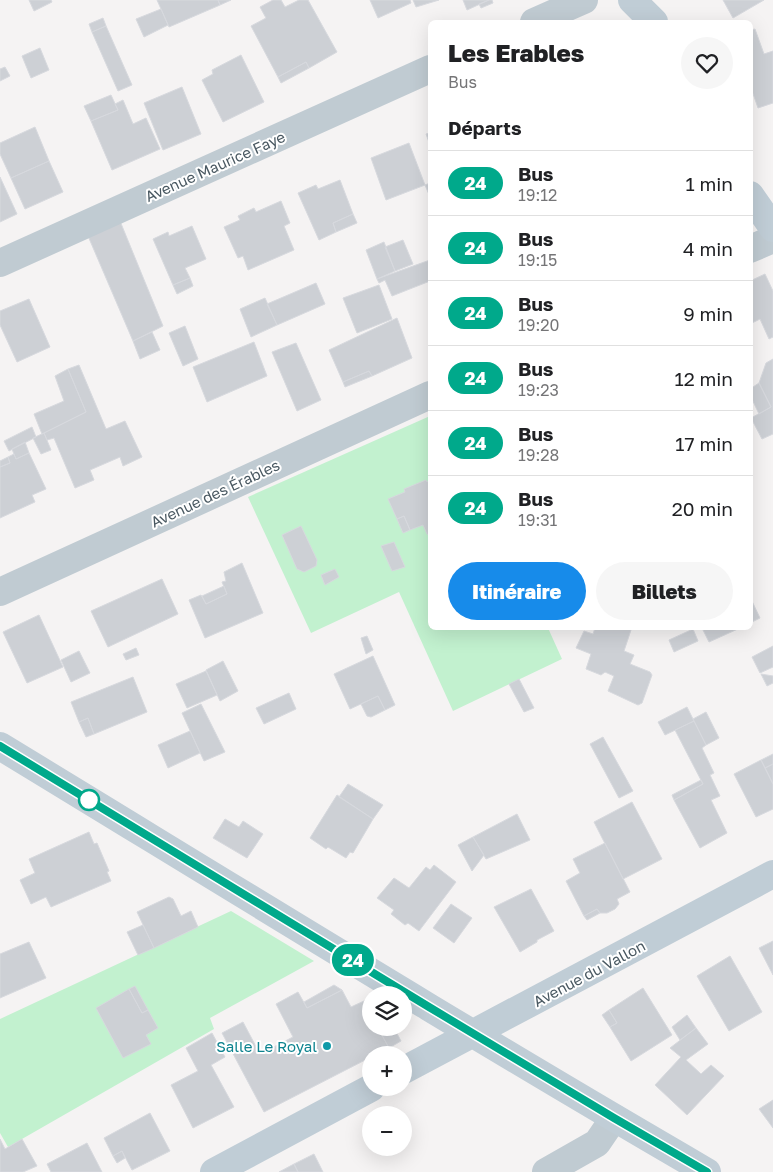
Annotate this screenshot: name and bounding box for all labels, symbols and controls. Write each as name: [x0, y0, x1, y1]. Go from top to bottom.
button: heart: [681, 37, 733, 89]
text: Les Erables: [448, 38, 584, 67]
text: Bus: [448, 72, 477, 92]
text: Départs: [448, 116, 522, 139]
street label: Avenue Maurice Faye: [142, 127, 288, 205]
text: Bus: [518, 162, 553, 185]
text: 24: [464, 172, 487, 194]
text: 1 min: [685, 172, 733, 195]
text: 19:12: [518, 185, 557, 205]
text: Bus: [518, 227, 553, 250]
text: 24: [464, 237, 487, 259]
text: 4 min: [683, 237, 733, 260]
text: 19:15: [518, 250, 557, 270]
text: Bus: [518, 292, 553, 315]
text: 24: [464, 302, 487, 324]
text: 9 min: [683, 302, 733, 325]
text: 19:20: [518, 315, 559, 335]
text: Bus: [518, 357, 553, 380]
text: 24: [464, 367, 487, 389]
text: 12 min: [674, 367, 733, 390]
text: 19:23: [518, 380, 559, 400]
text: Bus: [518, 422, 553, 445]
text: 24: [464, 432, 487, 454]
text: 17 min: [675, 432, 733, 455]
text: 19:28: [518, 445, 559, 465]
street label: Avenue des Érables: [148, 455, 282, 531]
text: Bus: [518, 487, 553, 510]
text: 24: [464, 497, 487, 519]
text: 20 min: [672, 497, 733, 520]
text: 19:31: [518, 510, 557, 530]
button: Itinéraire: [448, 562, 586, 620]
button: Billets: [596, 562, 733, 620]
unlabelled marker: [78, 789, 100, 811]
street label: Avenue du Vallon: [530, 936, 648, 1010]
line badge: 24: [330, 944, 376, 976]
text: 24: [342, 949, 364, 971]
map controls: [362, 986, 412, 1156]
button: layers: [362, 986, 412, 1036]
place label: Salle Le Royal: [216, 1037, 317, 1055]
marker: Salle Le Royal: [321, 1040, 333, 1052]
button: +: [362, 1046, 412, 1096]
button: −: [362, 1106, 412, 1156]

